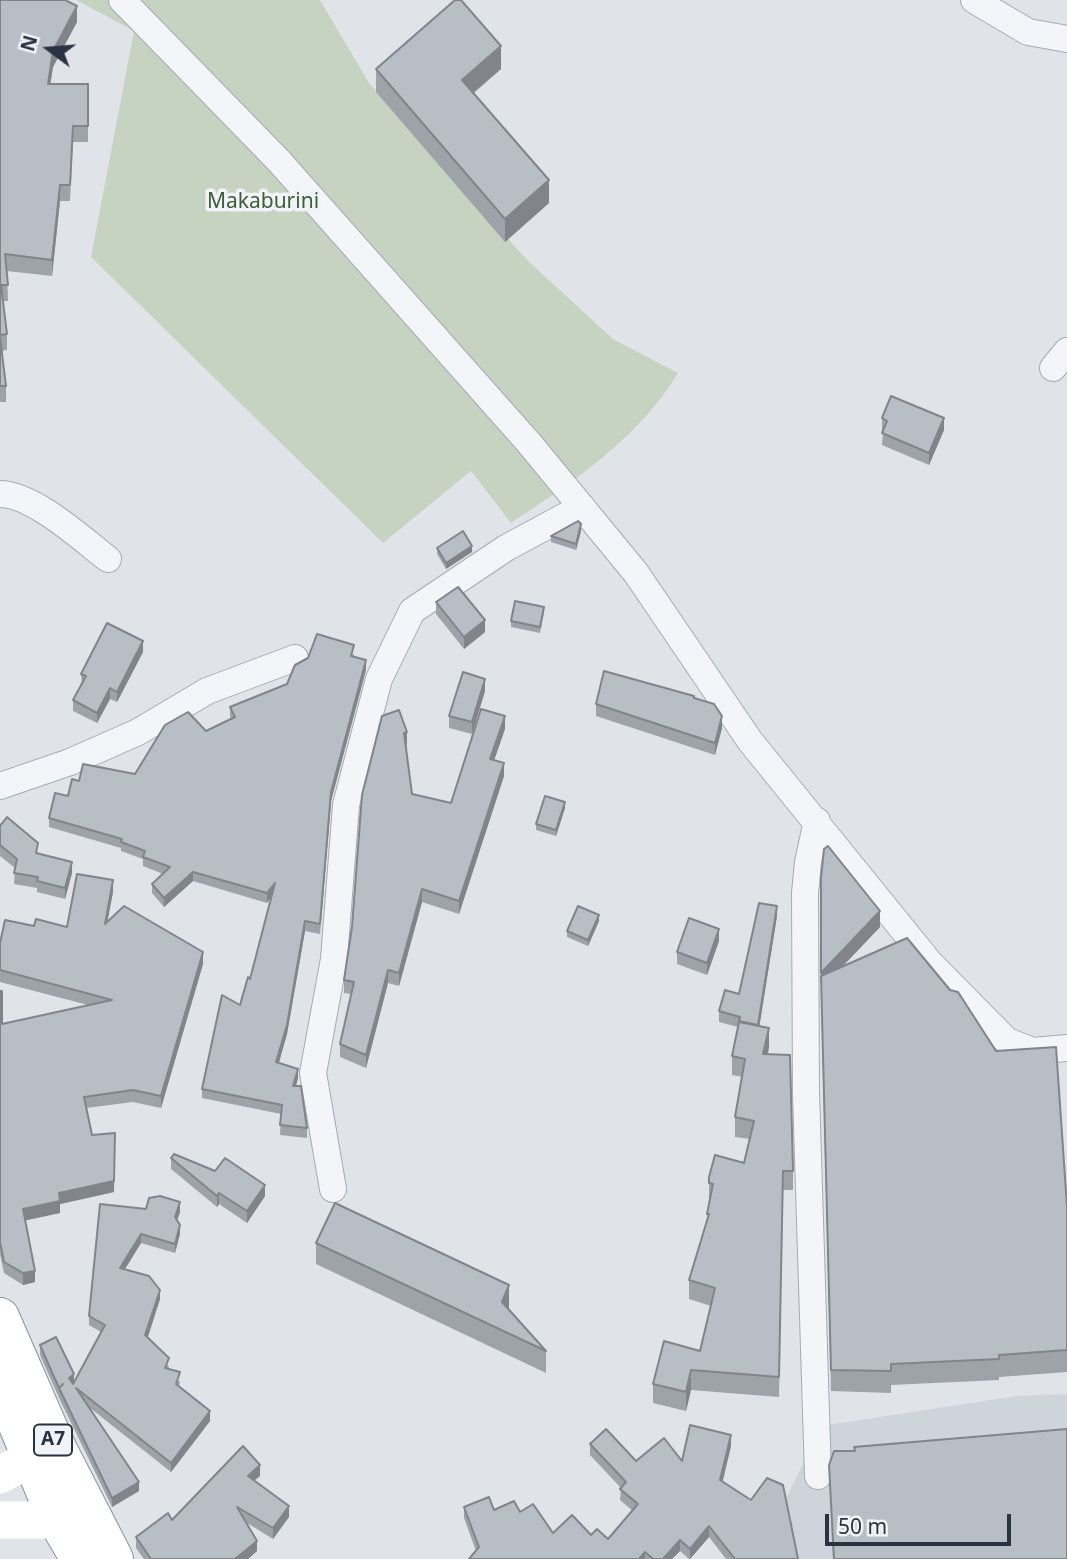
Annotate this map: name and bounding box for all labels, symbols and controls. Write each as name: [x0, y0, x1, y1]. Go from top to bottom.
north arrow: [14, 14, 84, 84]
text: N: [14, 32, 43, 54]
park label: Makaburini: [207, 189, 319, 215]
road number: A7: [34, 1424, 72, 1456]
scale bar: [829, 1500, 1014, 1544]
text: 50 m: [838, 1512, 887, 1540]

